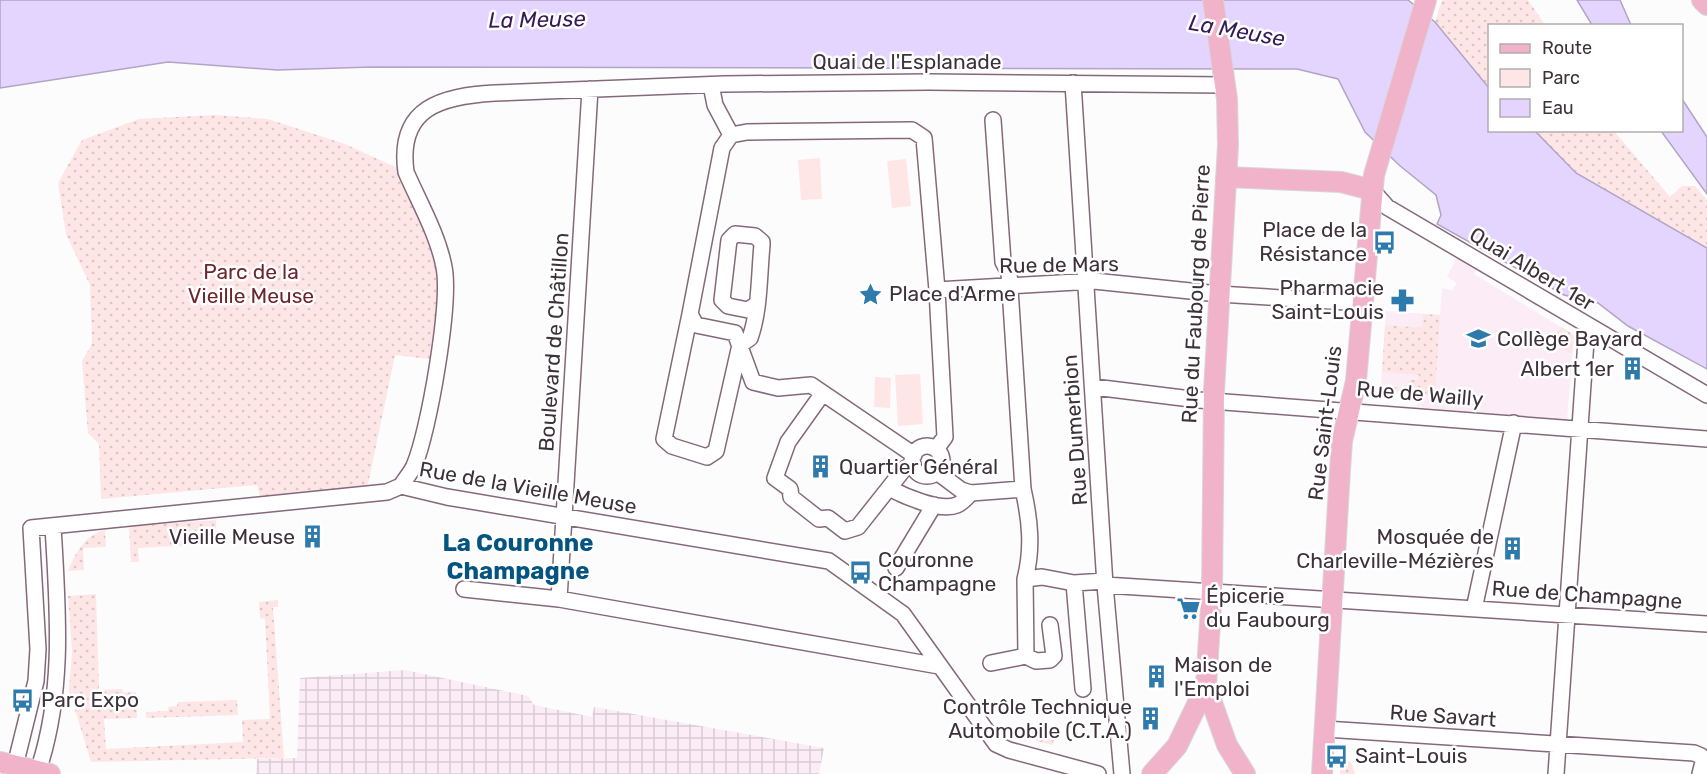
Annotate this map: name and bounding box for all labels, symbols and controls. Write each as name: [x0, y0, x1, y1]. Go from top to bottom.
water label: La Meuse: [488, 5, 586, 34]
water label: La Meuse: [1187, 9, 1287, 52]
legend: [1488, 24, 1683, 132]
text: Route: [1542, 37, 1592, 59]
street label: Quai de l'Esplanade: [813, 49, 1001, 74]
text: Parc: [1542, 67, 1580, 89]
text: Eau: [1542, 97, 1574, 119]
street label: Rue du Faubourg de Pierre: [1176, 164, 1215, 424]
place label: Place de la Résistance: [1259, 217, 1367, 266]
street label: Quai Albert 1er: [1465, 221, 1599, 316]
bus stop icon: Place de la Résistance: [1372, 229, 1398, 255]
street label: Boulevard de Châtillon: [533, 232, 574, 452]
street label: Rue de Mars: [999, 251, 1119, 278]
park label: Parc de la Vieille Meuse: [188, 259, 314, 308]
place label: Pharmacie Saint-Louis: [1272, 275, 1384, 324]
place icon: Place d'Arme: [858, 281, 884, 307]
place label: Place d'Arme: [889, 281, 1016, 306]
pharmacy icon: Pharmacie Saint-Louis: [1389, 287, 1415, 313]
school or university icon: Collège Bayard: [1466, 326, 1492, 352]
place label: Collège Bayard: [1497, 326, 1643, 351]
street label: Rue Saint-Louis: [1303, 344, 1346, 502]
street label: Rue Dumerbion: [1057, 354, 1092, 506]
place label: Albert 1er: [1521, 356, 1614, 381]
building icon: Albert 1er: [1619, 356, 1645, 382]
street label: Rue de Wailly: [1356, 376, 1485, 412]
building icon: Quartier Général: [808, 454, 834, 480]
place label: Quartier Général: [839, 454, 998, 479]
street label: Rue de la Vieille Meuse: [417, 456, 639, 519]
place label: Vieille Meuse: [169, 524, 295, 549]
building icon: Vieille Meuse: [300, 524, 326, 550]
place label: Mosquée de Charleville-Mézières: [1296, 524, 1494, 573]
district label: La Couronne Champagne: [442, 529, 594, 585]
building icon: Mosquée de Charleville-Mézières: [1499, 536, 1525, 562]
place label: Couronne Champagne: [878, 547, 996, 596]
bus stop icon: Couronne Champagne: [847, 559, 873, 585]
street label: Rue de Champagne: [1491, 575, 1683, 614]
place label: Épicerie du Faubourg: [1206, 583, 1330, 632]
supermarket icon: Épicerie du Faubourg: [1175, 595, 1201, 621]
place label: Maison de l'Emploi: [1174, 652, 1272, 701]
building icon: Maison de l'Emploi: [1143, 664, 1169, 690]
bus stop icon: Parc Expo: [10, 687, 36, 713]
place label: Parc Expo: [41, 687, 139, 712]
place label: Contrôle Technique Automobile (C.T.A.): [943, 694, 1132, 743]
street label: Rue Savart: [1389, 699, 1497, 732]
building icon: Contrôle Technique Automobile (C.T.A.): [1137, 706, 1163, 732]
bus stop icon: Saint-Louis: [1324, 743, 1350, 769]
place label: Saint-Louis: [1355, 743, 1467, 768]

